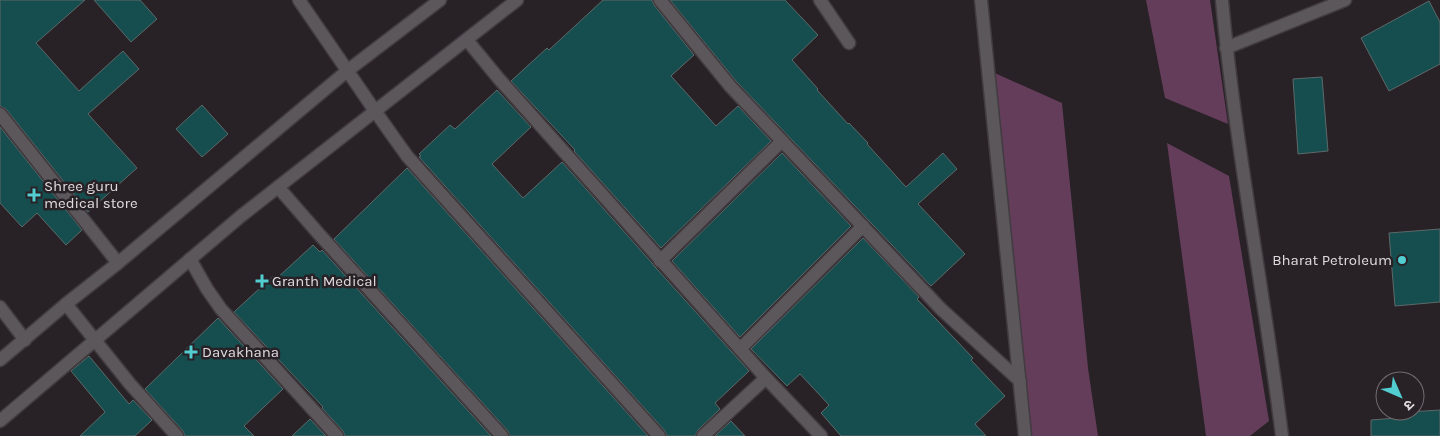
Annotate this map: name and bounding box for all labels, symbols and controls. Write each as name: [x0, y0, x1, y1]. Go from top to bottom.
place label: Shree guru medical store: [44, 177, 138, 212]
marker: Shree guru medical store: [28, 189, 40, 201]
place label: Bharat Petroleum: [1272, 251, 1392, 269]
marker: Bharat Petroleum: [1396, 254, 1408, 266]
place label: Granth Medical: [272, 272, 377, 290]
marker: Granth Medical: [256, 275, 268, 287]
place label: Davakhana: [202, 343, 279, 361]
marker: Davakhana: [184, 345, 198, 359]
north arrow: [1375, 371, 1425, 421]
text: उ: [1399, 396, 1418, 414]

